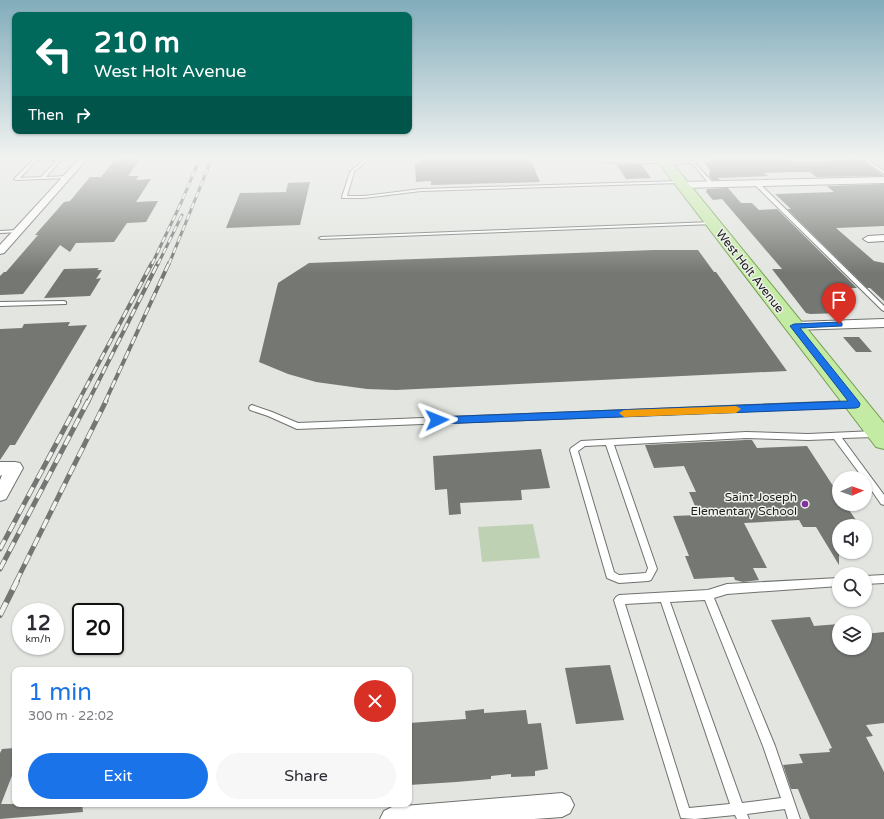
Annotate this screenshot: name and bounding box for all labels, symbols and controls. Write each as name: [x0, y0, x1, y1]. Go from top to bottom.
text: 210 m: [94, 26, 180, 60]
icon: left: [28, 28, 80, 80]
text: West Holt Avenue: [94, 60, 246, 82]
icon: right: [72, 104, 94, 126]
text: Then: [28, 106, 64, 124]
street label: West Holt Avenue: [713, 227, 787, 316]
pin: [822, 283, 856, 324]
icon: arrive: [828, 289, 850, 311]
position arrow: [416, 399, 458, 441]
north arrow: [832, 471, 872, 511]
map controls: [832, 471, 872, 655]
place label: Saint Joseph Elementary School: [690, 490, 797, 518]
marker: Saint Joseph Elementary School: [800, 499, 810, 509]
button: sound: [832, 519, 872, 559]
button: search: [832, 567, 872, 607]
speed limit sign: 20: [72, 603, 124, 655]
text: 12: [25, 612, 51, 636]
button: layers: [832, 615, 872, 655]
text: km/h: [25, 633, 51, 645]
text: 1 min: [28, 678, 92, 707]
button: close: [354, 680, 396, 722]
text: 300 m · 22:02: [28, 708, 114, 724]
button: Exit: [28, 753, 208, 799]
button: Share: [216, 753, 396, 799]

